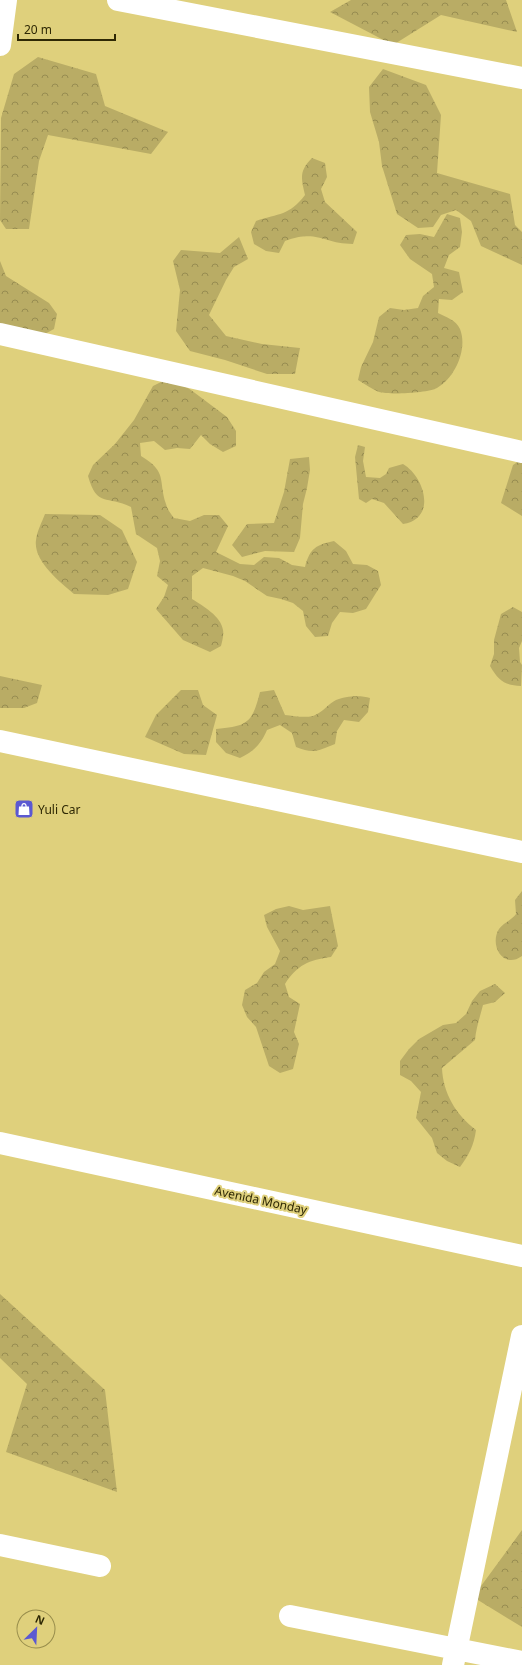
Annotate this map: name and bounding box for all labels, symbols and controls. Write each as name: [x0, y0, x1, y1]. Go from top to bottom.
scale bar: [18, 16, 115, 42]
text: 20 m: [24, 21, 52, 38]
shop icon: Yuli Car: [13, 798, 35, 820]
place label: Yuli Car: [38, 801, 80, 818]
street label: Avenida Monday: [213, 1182, 310, 1218]
north arrow: [16, 1609, 56, 1649]
text: N: [33, 1611, 47, 1628]

